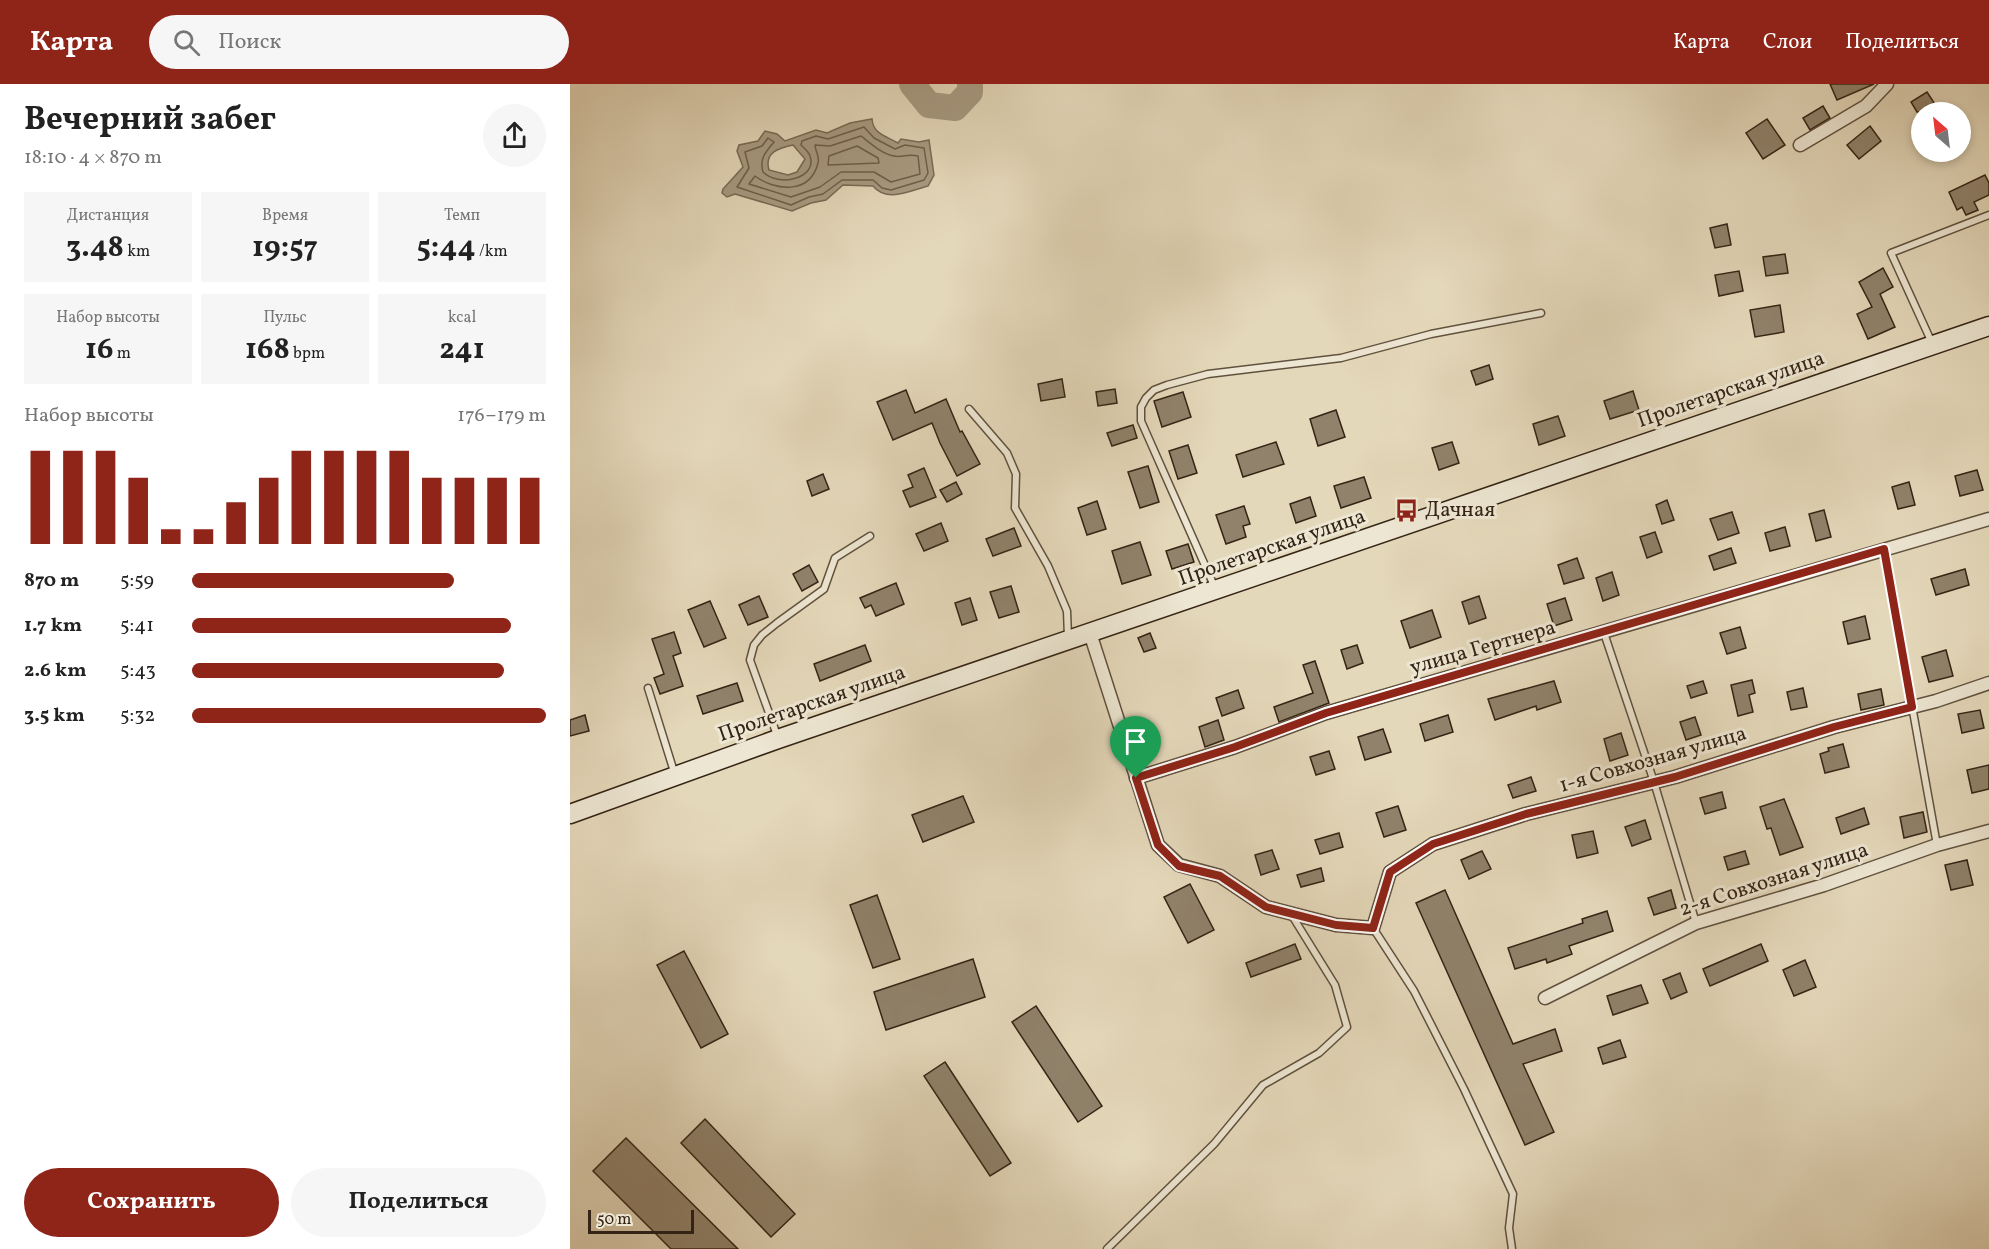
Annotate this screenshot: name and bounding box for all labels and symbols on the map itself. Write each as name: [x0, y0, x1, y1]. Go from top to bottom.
north arrow: [1911, 102, 1971, 162]
street label: Пролетарская улица: [1633, 344, 1829, 436]
place label: Дачная: [1425, 496, 1495, 525]
bus stop icon: Дачная: [1394, 497, 1420, 523]
street label: Пролетарская улица: [1174, 502, 1370, 594]
street label: улица Гертнера: [1407, 613, 1559, 683]
street label: Пролетарская улица: [714, 658, 910, 750]
pin: [1110, 716, 1161, 778]
street label: 1-я Совхозная улица: [1556, 719, 1750, 801]
street label: 2-я Совхозная улица: [1676, 836, 1872, 924]
scale bar: [588, 1207, 694, 1234]

